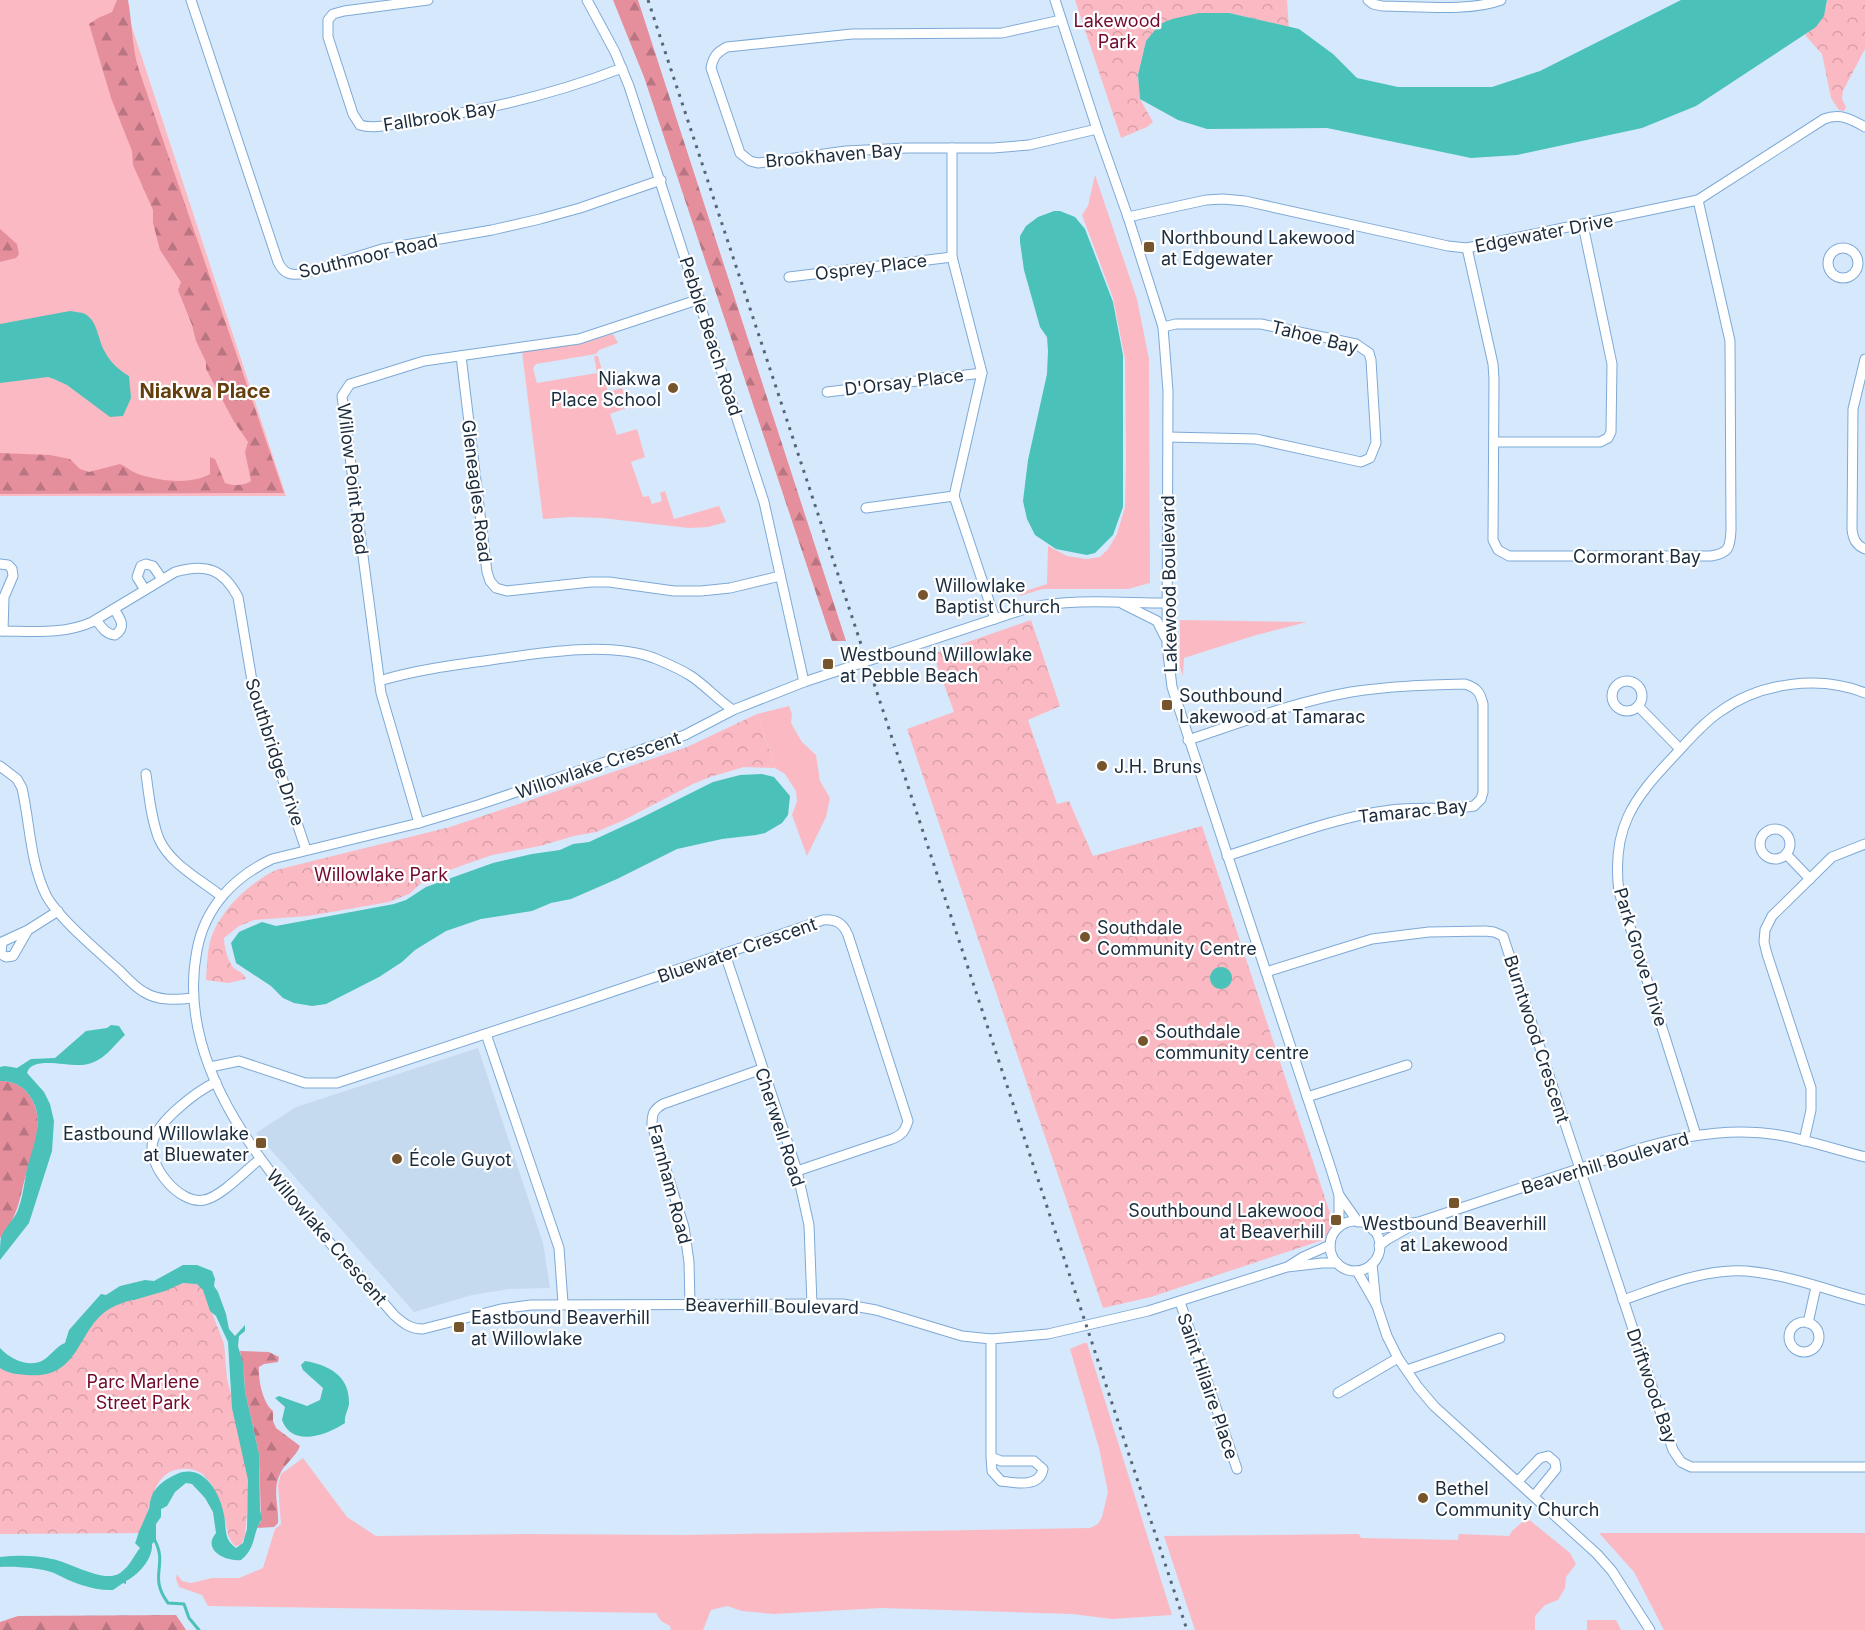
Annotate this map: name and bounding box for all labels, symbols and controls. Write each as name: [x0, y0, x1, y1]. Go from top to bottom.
park label: Lakewood Park: [1074, 10, 1160, 52]
street label: Fallbrook Bay: [382, 97, 498, 135]
street label: Brookhaven Bay: [764, 139, 904, 171]
street label: Edgewater Drive: [1473, 209, 1615, 257]
place label: Northbound Lakewood at Edgewater: [1161, 227, 1355, 269]
street label: Southmoor Road: [296, 230, 440, 282]
marker: Northbound Lakewood at Edgewater: [1142, 240, 1156, 254]
street label: Osprey Place: [814, 250, 928, 284]
street label: Pebble Beach Road: [675, 254, 747, 418]
street label: Tahoe Bay: [1269, 316, 1361, 358]
street label: D'Orsay Place: [843, 364, 965, 400]
place label: Niakwa Place School: [551, 368, 661, 410]
district label: Niakwa Place: [140, 379, 271, 403]
marker: Niakwa Place School: [666, 381, 680, 395]
street label: Willow Point Road: [333, 402, 373, 556]
street label: Gleneagles Road: [458, 418, 496, 564]
street label: Lakewood Boulevard: [1157, 495, 1181, 673]
street label: Cormorant Bay: [1573, 546, 1701, 567]
place label: Willowlake Baptist Church: [935, 575, 1060, 617]
marker: Willowlake Baptist Church: [916, 588, 930, 602]
place label: Westbound Willowlake at Pebble Beach: [840, 644, 1032, 686]
marker: Westbound Willowlake at Pebble Beach: [821, 657, 835, 671]
street label: Southbridge Drive: [241, 675, 309, 829]
place label: Southbound Lakewood at Tamarac: [1179, 685, 1366, 727]
marker: Southbound Lakewood at Tamarac: [1160, 698, 1174, 712]
street label: Willowlake Crescent: [513, 727, 683, 803]
place label: J.H. Bruns: [1114, 756, 1202, 777]
marker: J.H. Bruns: [1095, 759, 1109, 773]
street label: Tamarac Bay: [1357, 795, 1469, 827]
park label: Willowlake Park: [314, 864, 448, 885]
street label: Park Grove Drive: [1610, 885, 1672, 1029]
street label: Bluewater Crescent: [655, 913, 819, 987]
place label: Southdale Community Centre: [1097, 917, 1257, 959]
marker: Southdale Community Centre: [1078, 930, 1092, 944]
street label: Burntwood Crescent: [1500, 952, 1574, 1126]
place label: Southdale community centre: [1155, 1021, 1309, 1063]
marker: Southdale community centre: [1136, 1034, 1150, 1048]
street label: Cherwell Road: [751, 1065, 809, 1189]
street label: Farnham Road: [644, 1122, 696, 1246]
place label: Eastbound Willowlake at Bluewater: [63, 1123, 249, 1165]
street label: Beaverhill Boulevard: [1519, 1128, 1691, 1198]
marker: Eastbound Willowlake at Bluewater: [254, 1136, 268, 1150]
place label: École Guyot: [409, 1148, 511, 1170]
marker: École Guyot: [390, 1152, 404, 1166]
street label: Willowlake Crescent: [263, 1165, 392, 1309]
marker: Westbound Beaverhill at Lakewood: [1447, 1196, 1461, 1210]
place label: Southbound Lakewood at Beaverhill: [1128, 1200, 1324, 1242]
marker: Southbound Lakewood at Beaverhill: [1329, 1213, 1343, 1227]
place label: Westbound Beaverhill at Lakewood: [1361, 1213, 1547, 1255]
street label: Beaverhill Boulevard: [685, 1294, 859, 1318]
place label: Eastbound Beaverhill at Willowlake: [471, 1307, 650, 1349]
street label: Saint Hilaire Place: [1173, 1310, 1243, 1462]
marker: Eastbound Beaverhill at Willowlake: [452, 1320, 466, 1334]
street label: Driftwood Bay: [1622, 1326, 1682, 1446]
park label: Parc Marlene Street Park: [87, 1371, 199, 1413]
place label: Bethel Community Church: [1435, 1478, 1599, 1520]
marker: Bethel Community Church: [1416, 1491, 1430, 1505]

